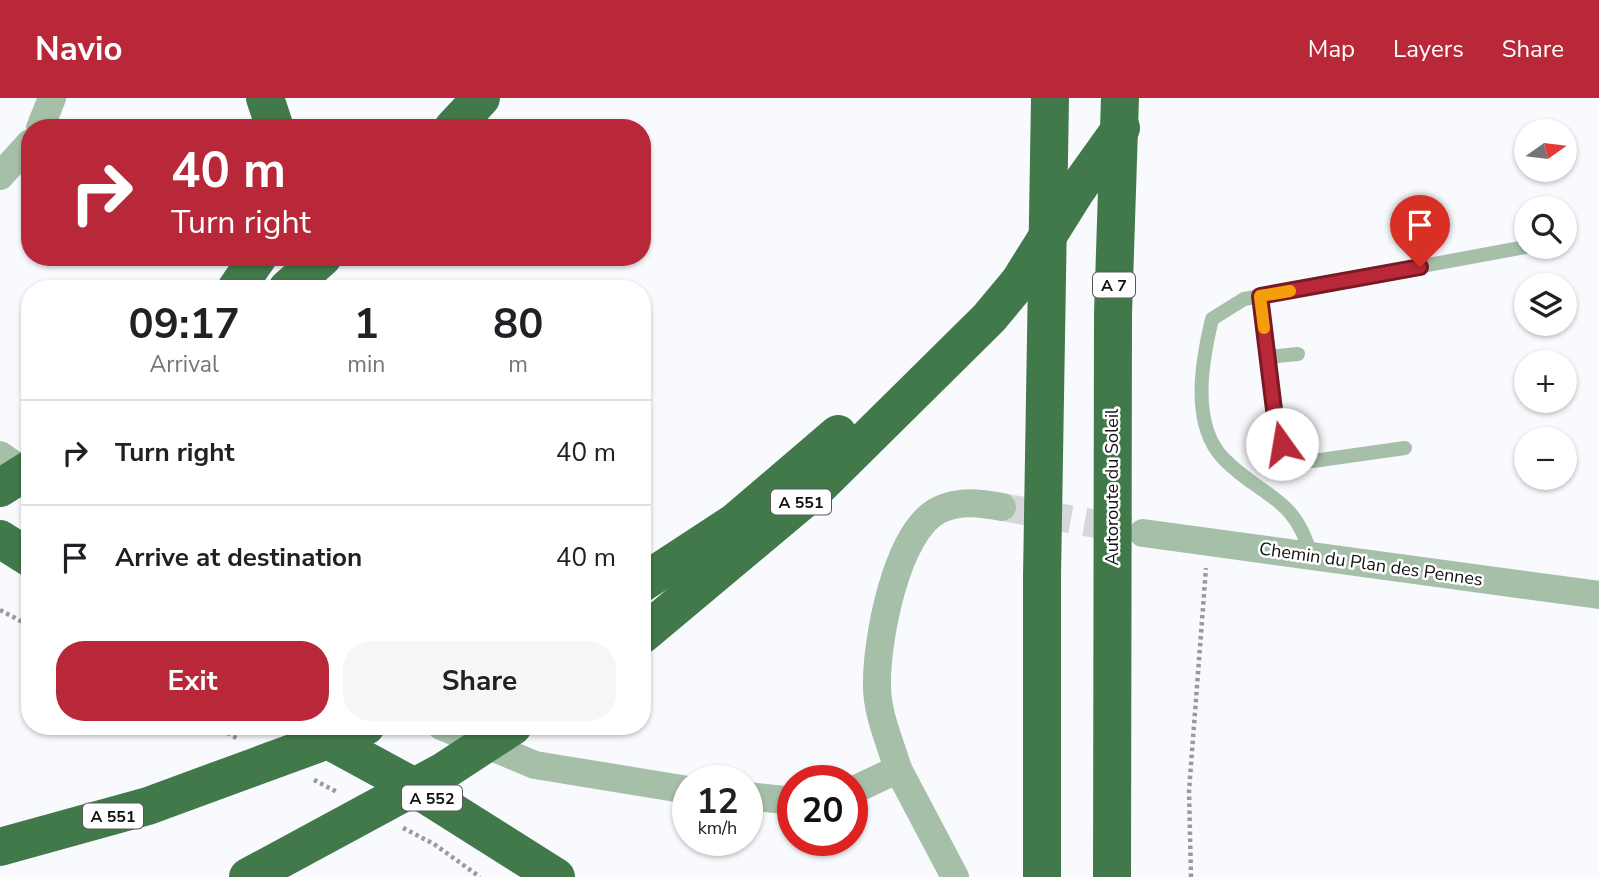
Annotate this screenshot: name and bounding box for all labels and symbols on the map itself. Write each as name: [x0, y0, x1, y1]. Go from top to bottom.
north arrow: [1514, 119, 1577, 182]
pin: [1390, 195, 1450, 267]
road number: A 7: [1093, 272, 1135, 298]
position arrow: [1245, 407, 1319, 481]
street label: Autoroute du Soleil: [1100, 408, 1124, 565]
road number: A 551: [771, 490, 831, 514]
street label: Chemin du Plan des Pennes: [1258, 536, 1484, 592]
speed limit sign: 20: [777, 765, 868, 856]
road number: A 552: [402, 786, 462, 810]
road number: A 551: [83, 804, 143, 828]

